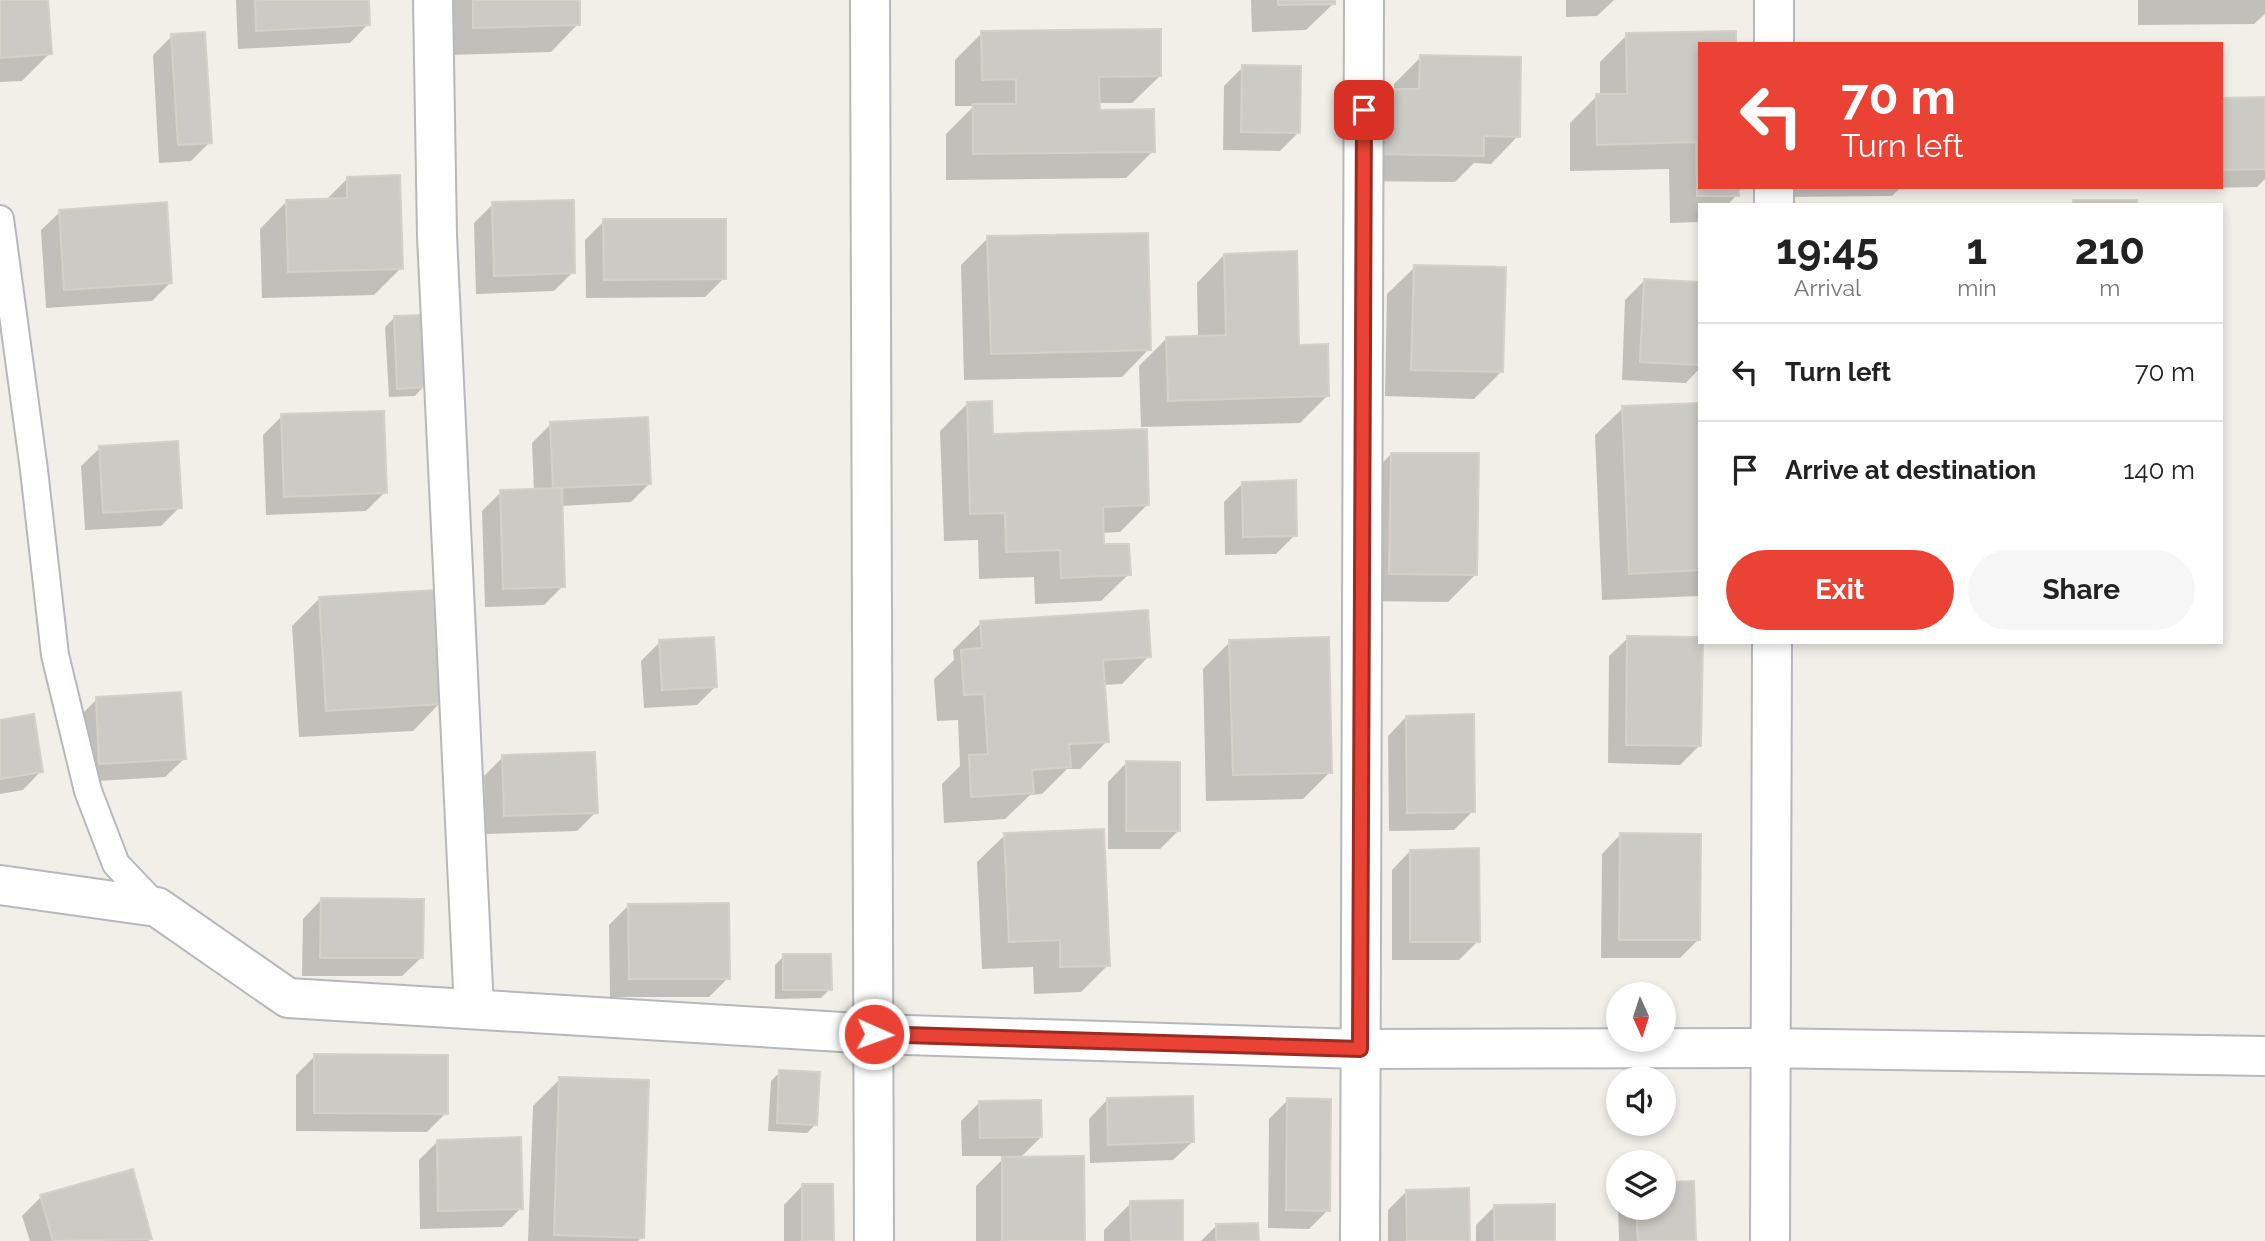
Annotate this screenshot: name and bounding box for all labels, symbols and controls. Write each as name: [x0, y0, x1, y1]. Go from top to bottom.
text: 70 m: [1841, 68, 1956, 125]
icon: left: [1726, 70, 1817, 161]
pin: [1334, 80, 1394, 140]
icon: arrive: [1345, 91, 1383, 129]
text: Turn left: [1841, 127, 1963, 164]
text: 19:45: [1776, 225, 1879, 274]
text: 1: [1967, 225, 1987, 274]
text: 210: [2075, 225, 2145, 274]
text: Arrival: [1794, 274, 1861, 301]
text: min: [1957, 274, 1997, 301]
text: m: [2099, 274, 2120, 301]
icon: left: [1726, 353, 1764, 391]
text: Turn left: [1785, 357, 1891, 387]
text: 70 m: [2135, 357, 2195, 387]
icon: arrive: [1726, 451, 1764, 489]
text: Arrive at destination: [1785, 455, 2036, 485]
text: 140 m: [2123, 455, 2195, 485]
button: Exit: [1726, 550, 1954, 630]
button: Share: [1968, 550, 2195, 630]
north arrow: [1606, 982, 1676, 1052]
map controls: [1606, 982, 1676, 1220]
position arrow: [837, 997, 911, 1071]
button: sound: [1606, 1066, 1676, 1136]
button: layers: [1606, 1150, 1676, 1220]

